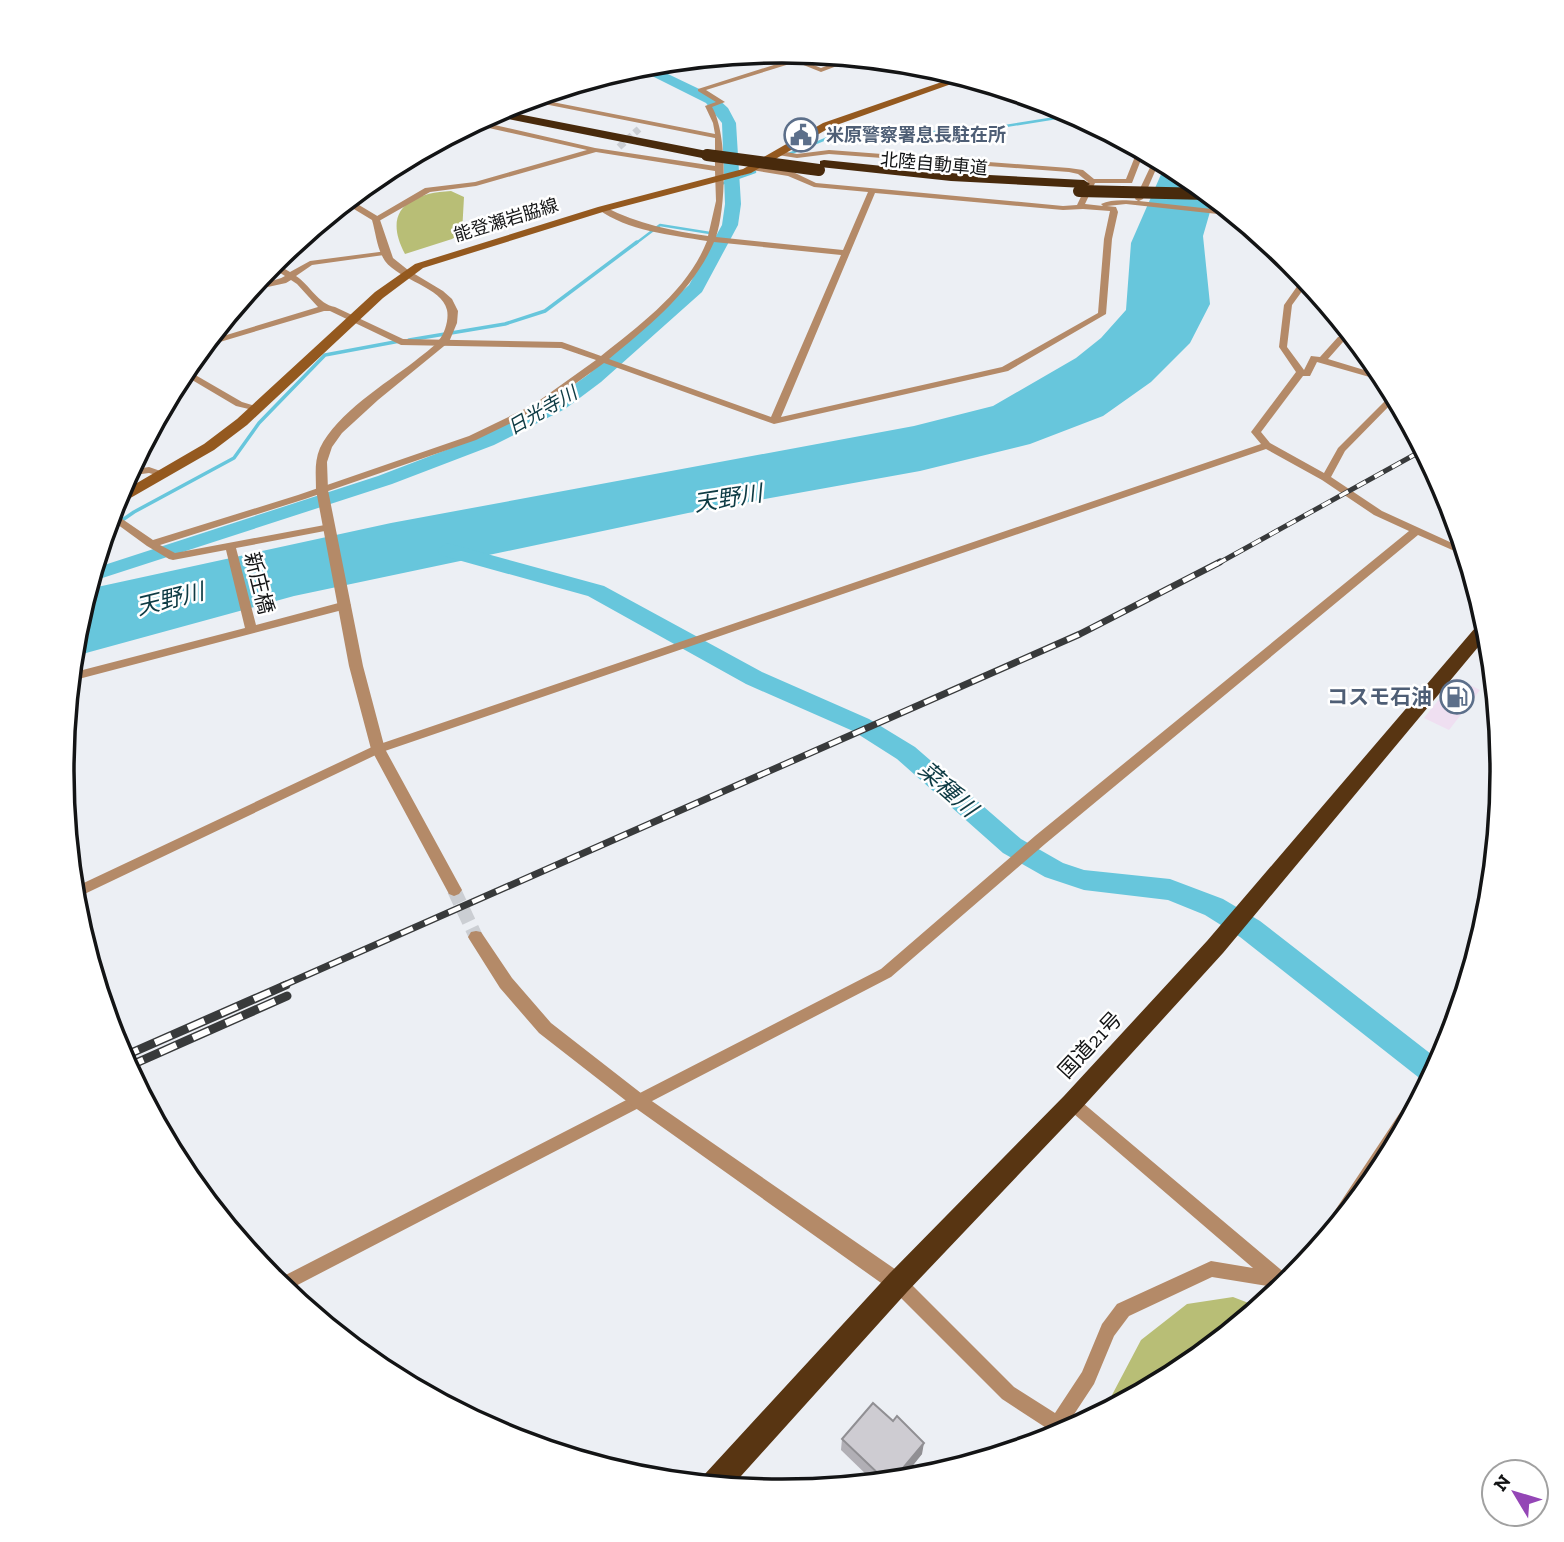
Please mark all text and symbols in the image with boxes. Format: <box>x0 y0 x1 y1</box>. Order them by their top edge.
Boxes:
public building icon: 米原警察署息長駐在所 <box>782 116 820 154</box>
place label: 米原警察署息長駐在所 <box>826 124 1006 146</box>
street label: 北陸自動車道 <box>879 148 989 180</box>
street label: 能登瀬岩脇線 <box>451 194 561 246</box>
water label: 日光寺川 <box>504 380 583 439</box>
water label: 天野川 <box>692 478 767 517</box>
street label: 新庄橋 <box>240 549 279 616</box>
water label: 天野川 <box>133 576 210 621</box>
fuel station icon: コスモ石油 <box>1438 678 1476 716</box>
place label: コスモ石油 <box>1327 684 1432 709</box>
water label: 菜種川 <box>913 756 985 824</box>
street label: 国道21号 <box>1053 1006 1127 1083</box>
north arrow <box>1480 1458 1550 1528</box>
text: N <box>1488 1470 1516 1496</box>

